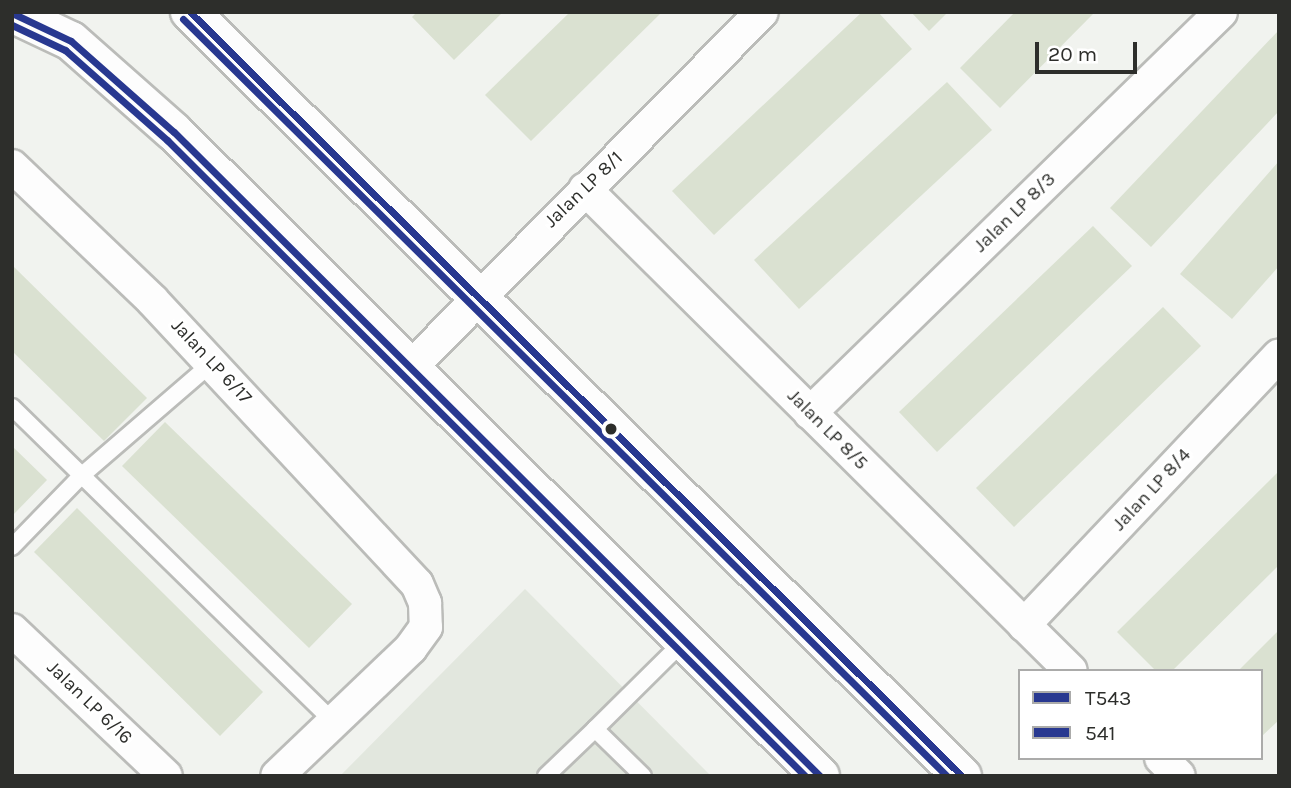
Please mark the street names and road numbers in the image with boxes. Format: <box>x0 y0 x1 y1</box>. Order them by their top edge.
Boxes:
street label: Jalan LP 8/1 <box>540 147 628 233</box>
street label: Jalan LP 8/3 <box>969 168 1061 258</box>
street label: Jalan LP 6/17 <box>166 315 256 409</box>
street label: Jalan LP 8/5 <box>782 385 872 475</box>
street label: Jalan LP 8/4 <box>1108 444 1196 536</box>
street label: Jalan LP 6/16 <box>42 657 136 749</box>

